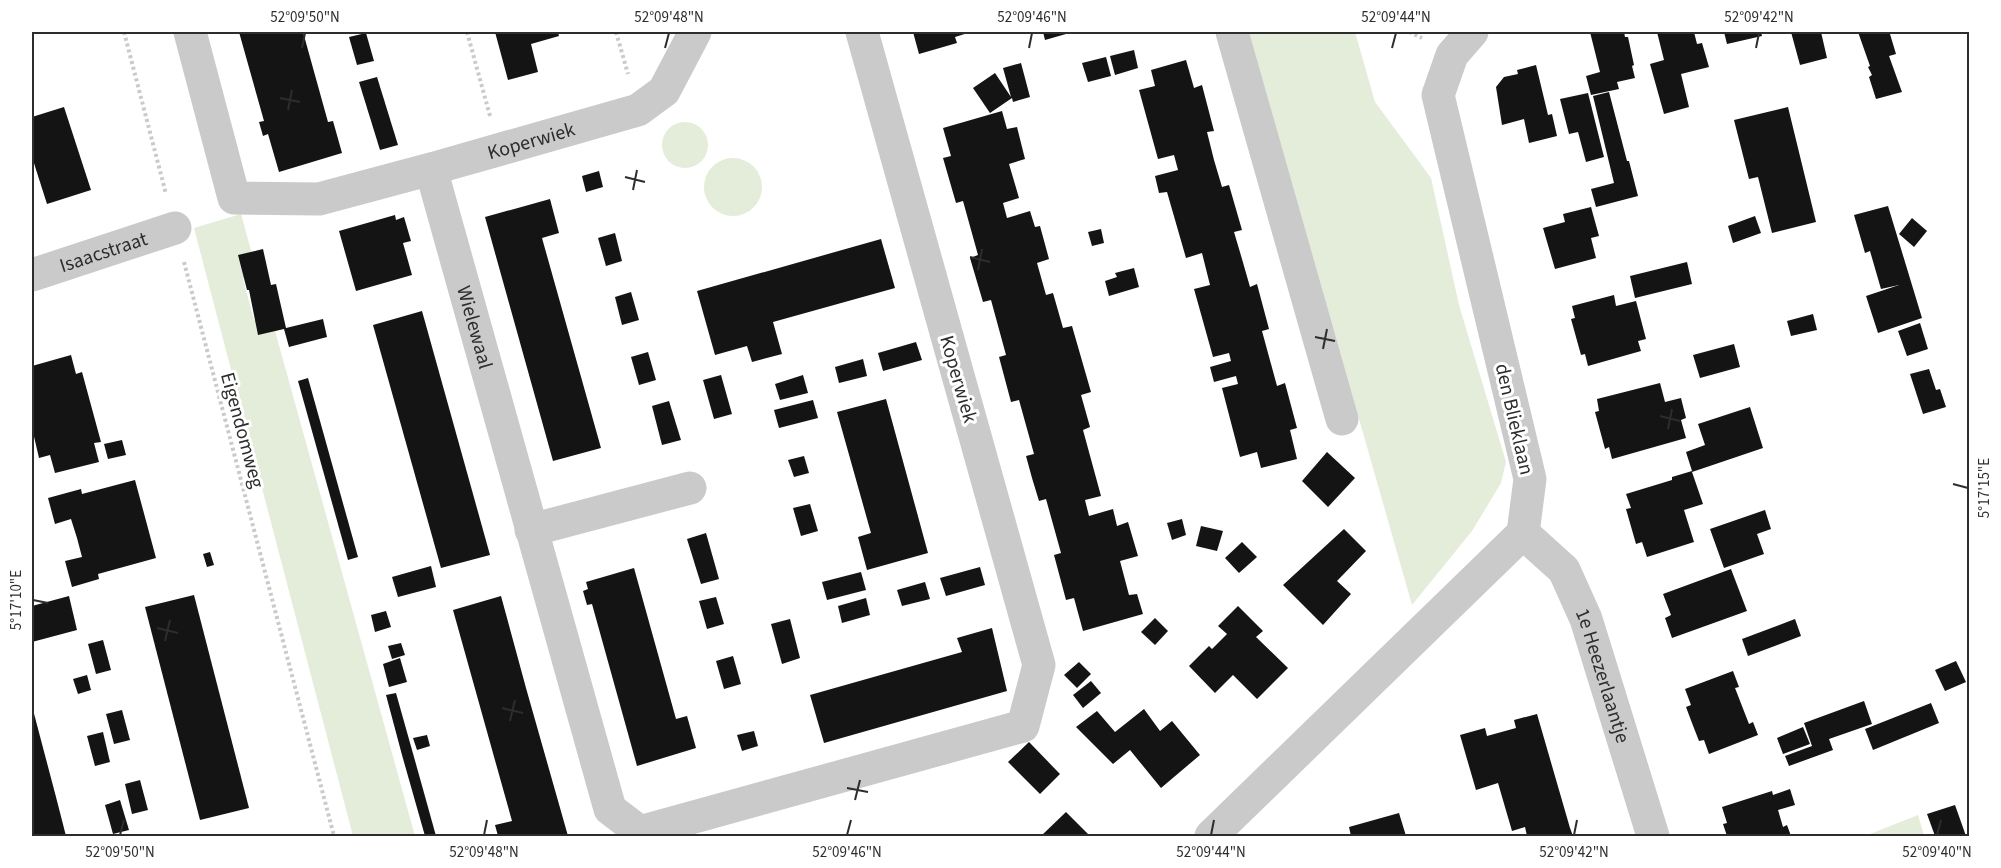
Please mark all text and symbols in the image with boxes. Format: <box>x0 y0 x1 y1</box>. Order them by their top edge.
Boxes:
text: 52°09'50"N <box>270 7 340 28</box>
text: 52°09'48"N <box>634 7 704 28</box>
text: 52°09'46"N <box>997 7 1067 28</box>
text: 52°09'44"N <box>1361 7 1431 28</box>
text: 52°09'42"N <box>1724 7 1794 28</box>
street label: Koperwiek <box>484 116 578 167</box>
street label: Isaacstraat <box>56 225 151 280</box>
street label: Wielewaal <box>449 283 499 372</box>
street label: Koperwiek <box>932 332 984 426</box>
street label: den Blieklaan <box>1488 361 1540 478</box>
street label: Eigendomweg <box>213 369 271 491</box>
text: 5°17'15"E <box>1974 458 1995 518</box>
text: 5°17'10"E <box>6 570 27 630</box>
street label: 1e Heezerlaantje <box>1568 604 1636 747</box>
text: 52°09'50"N <box>85 842 155 863</box>
text: 52°09'48"N <box>449 842 519 863</box>
text: 52°09'46"N <box>812 842 882 863</box>
text: 52°09'44"N <box>1176 842 1246 863</box>
text: 52°09'42"N <box>1539 842 1609 863</box>
text: 52°09'40"N <box>1902 842 1972 863</box>

